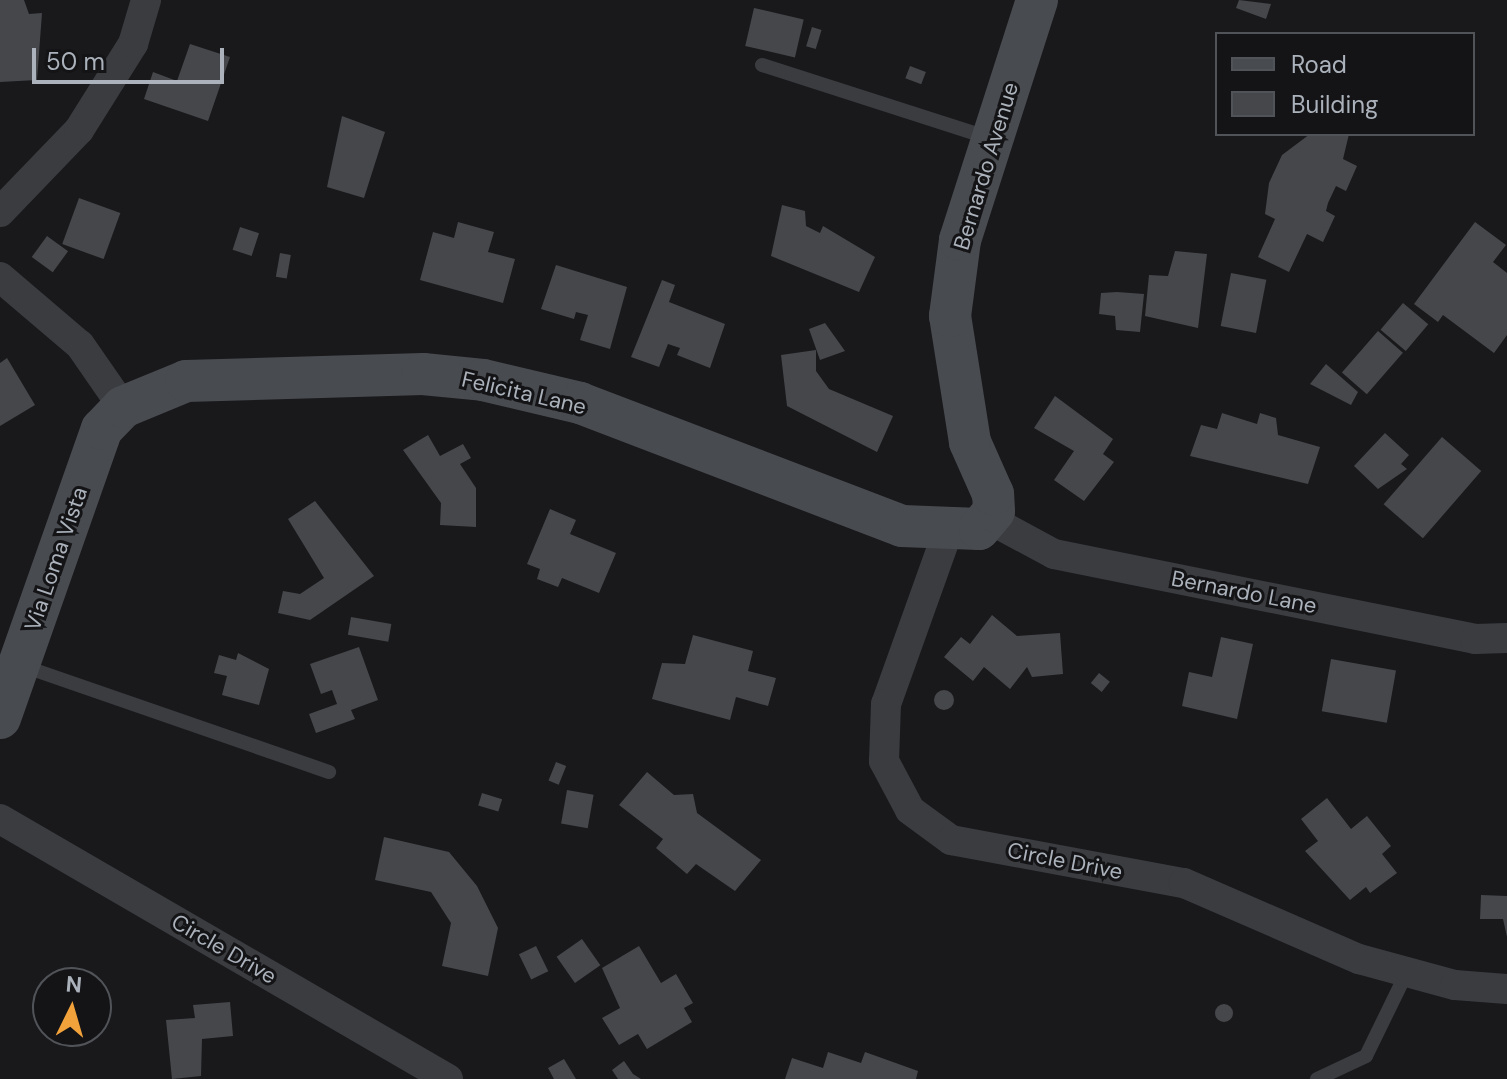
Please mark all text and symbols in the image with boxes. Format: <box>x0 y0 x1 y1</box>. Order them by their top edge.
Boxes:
scale bar <box>36 32 228 82</box>
legend <box>1215 32 1475 136</box>
text: 50 m <box>46 46 105 77</box>
text: Road <box>1291 49 1347 80</box>
street label: Bernardo Avenue <box>948 79 1024 253</box>
text: Building <box>1291 89 1378 120</box>
street label: Felicita Lane <box>459 366 589 420</box>
street label: Via Loma Vista <box>19 484 93 634</box>
street label: Bernardo Lane <box>1169 565 1319 619</box>
street label: Circle Drive <box>1005 837 1125 885</box>
street label: Circle Drive <box>167 908 281 990</box>
north arrow <box>32 967 112 1047</box>
text: N <box>65 969 83 1000</box>

